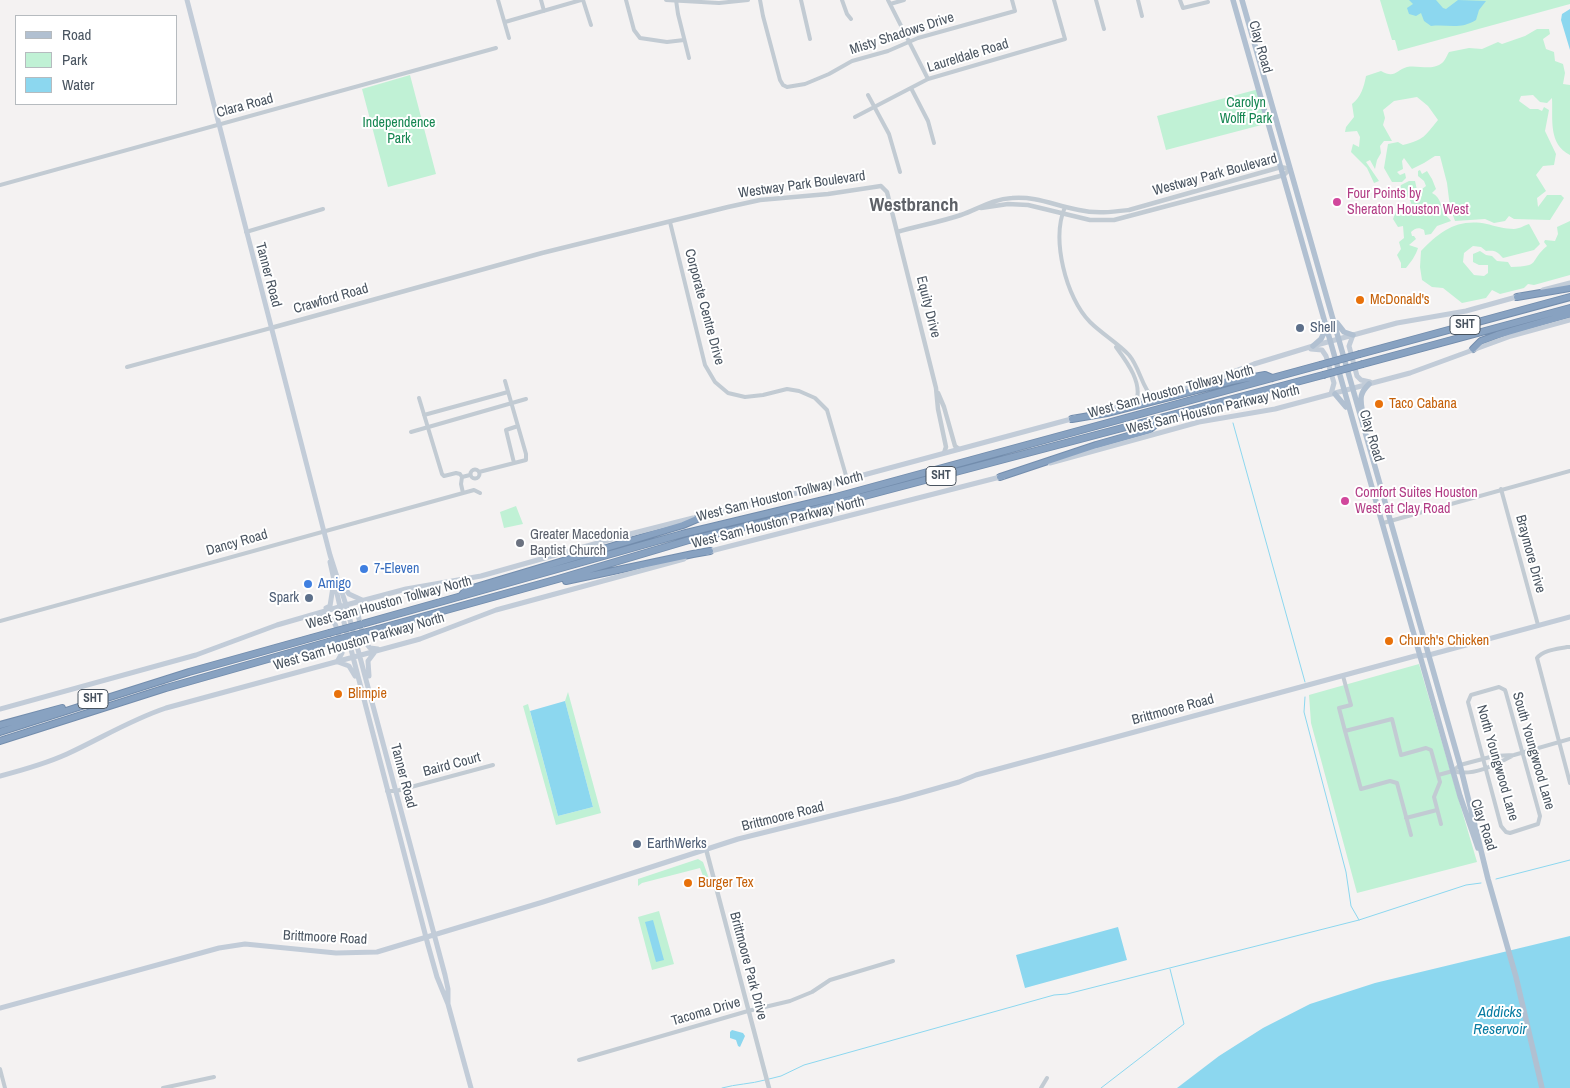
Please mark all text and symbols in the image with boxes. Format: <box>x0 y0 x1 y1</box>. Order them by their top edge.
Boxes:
street label: Misty Shadows Drive <box>848 9 956 59</box>
legend <box>15 15 178 105</box>
street label: Clay Road <box>1245 19 1275 75</box>
text: Road <box>62 24 91 45</box>
street label: Laureldale Road <box>925 36 1011 76</box>
text: Park <box>62 49 87 70</box>
text: Water <box>62 74 94 95</box>
street label: Clara Road <box>215 90 275 122</box>
park label: Carolyn Wolff Park <box>1220 95 1272 128</box>
park label: Independence Park <box>363 115 435 148</box>
street label: Westway Park Boulevard <box>1151 150 1279 200</box>
street label: Westway Park Boulevard <box>737 168 867 202</box>
place label: Four Points by Sheraton Houston West <box>1347 186 1469 218</box>
district label: Westbranch <box>870 195 958 217</box>
marker: Four Points by Sheraton Houston West <box>1331 196 1343 208</box>
street label: Tanner Road <box>251 241 285 309</box>
street label: Corporate Centre Drive <box>680 247 728 367</box>
street label: Equity Drive <box>912 274 944 340</box>
street label: Crawford Road <box>292 280 370 318</box>
place label: McDonald's <box>1370 292 1430 308</box>
marker: McDonald's <box>1354 294 1366 306</box>
road number: SHT <box>1450 316 1480 334</box>
place label: Shell <box>1310 320 1336 336</box>
marker: Shell <box>1294 322 1306 334</box>
street label: West Sam Houston Tollway North <box>1086 362 1256 422</box>
street label: West Sam Houston Parkway North <box>1125 382 1301 438</box>
place label: Taco Cabana <box>1389 396 1457 412</box>
marker: Taco Cabana <box>1373 398 1385 410</box>
street label: Clay Road <box>1355 408 1387 464</box>
road number: SHT <box>926 466 956 486</box>
street label: West Sam Houston Tollway North <box>695 468 865 526</box>
place label: Comfort Suites Houston West at Clay Road <box>1355 485 1478 518</box>
street label: West Sam Houston Parkway North <box>690 493 866 553</box>
marker: Comfort Suites Houston West at Clay Road <box>1339 495 1351 507</box>
street label: Braymore Drive <box>1511 513 1549 595</box>
street label: Dancy Road <box>204 526 270 560</box>
place label: Greater Macedonia Baptist Church <box>530 527 629 560</box>
marker: Greater Macedonia Baptist Church <box>514 537 526 549</box>
place label: 7-Eleven <box>374 561 419 577</box>
marker: 7-Eleven <box>358 563 370 575</box>
street label: West Sam Houston Tollway North <box>304 573 474 633</box>
place label: Amigo <box>318 576 351 592</box>
marker: Amigo <box>302 578 314 590</box>
place label: Spark <box>269 590 299 606</box>
marker: Spark <box>303 592 315 604</box>
street label: West Sam Houston Parkway North <box>272 610 446 674</box>
place label: Church's Chicken <box>1399 633 1489 649</box>
marker: Church's Chicken <box>1383 635 1395 647</box>
place label: Blimpie <box>348 686 387 702</box>
marker: Blimpie <box>332 688 344 700</box>
road number: SHT <box>78 690 108 709</box>
street label: South Youngwood Lane <box>1508 690 1558 812</box>
street label: Brittmoore Road <box>1130 691 1216 729</box>
street label: North Youngwood Lane <box>1472 703 1522 823</box>
street label: Tanner Road <box>386 742 420 810</box>
street label: Baird Court <box>421 749 483 781</box>
street label: Clay Road <box>1466 797 1500 853</box>
street label: Brittmoore Road <box>740 799 826 835</box>
place label: EarthWerks <box>647 836 707 852</box>
marker: EarthWerks <box>631 838 643 850</box>
place label: Burger Tex <box>698 875 754 891</box>
marker: Burger Tex <box>682 877 694 889</box>
street label: Brittmoore Park Drive <box>726 910 770 1022</box>
street label: Brittmoore Road <box>283 927 367 949</box>
street label: Tacoma Drive <box>670 994 742 1030</box>
water label: Addicks Reservoir <box>1473 1004 1527 1039</box>

